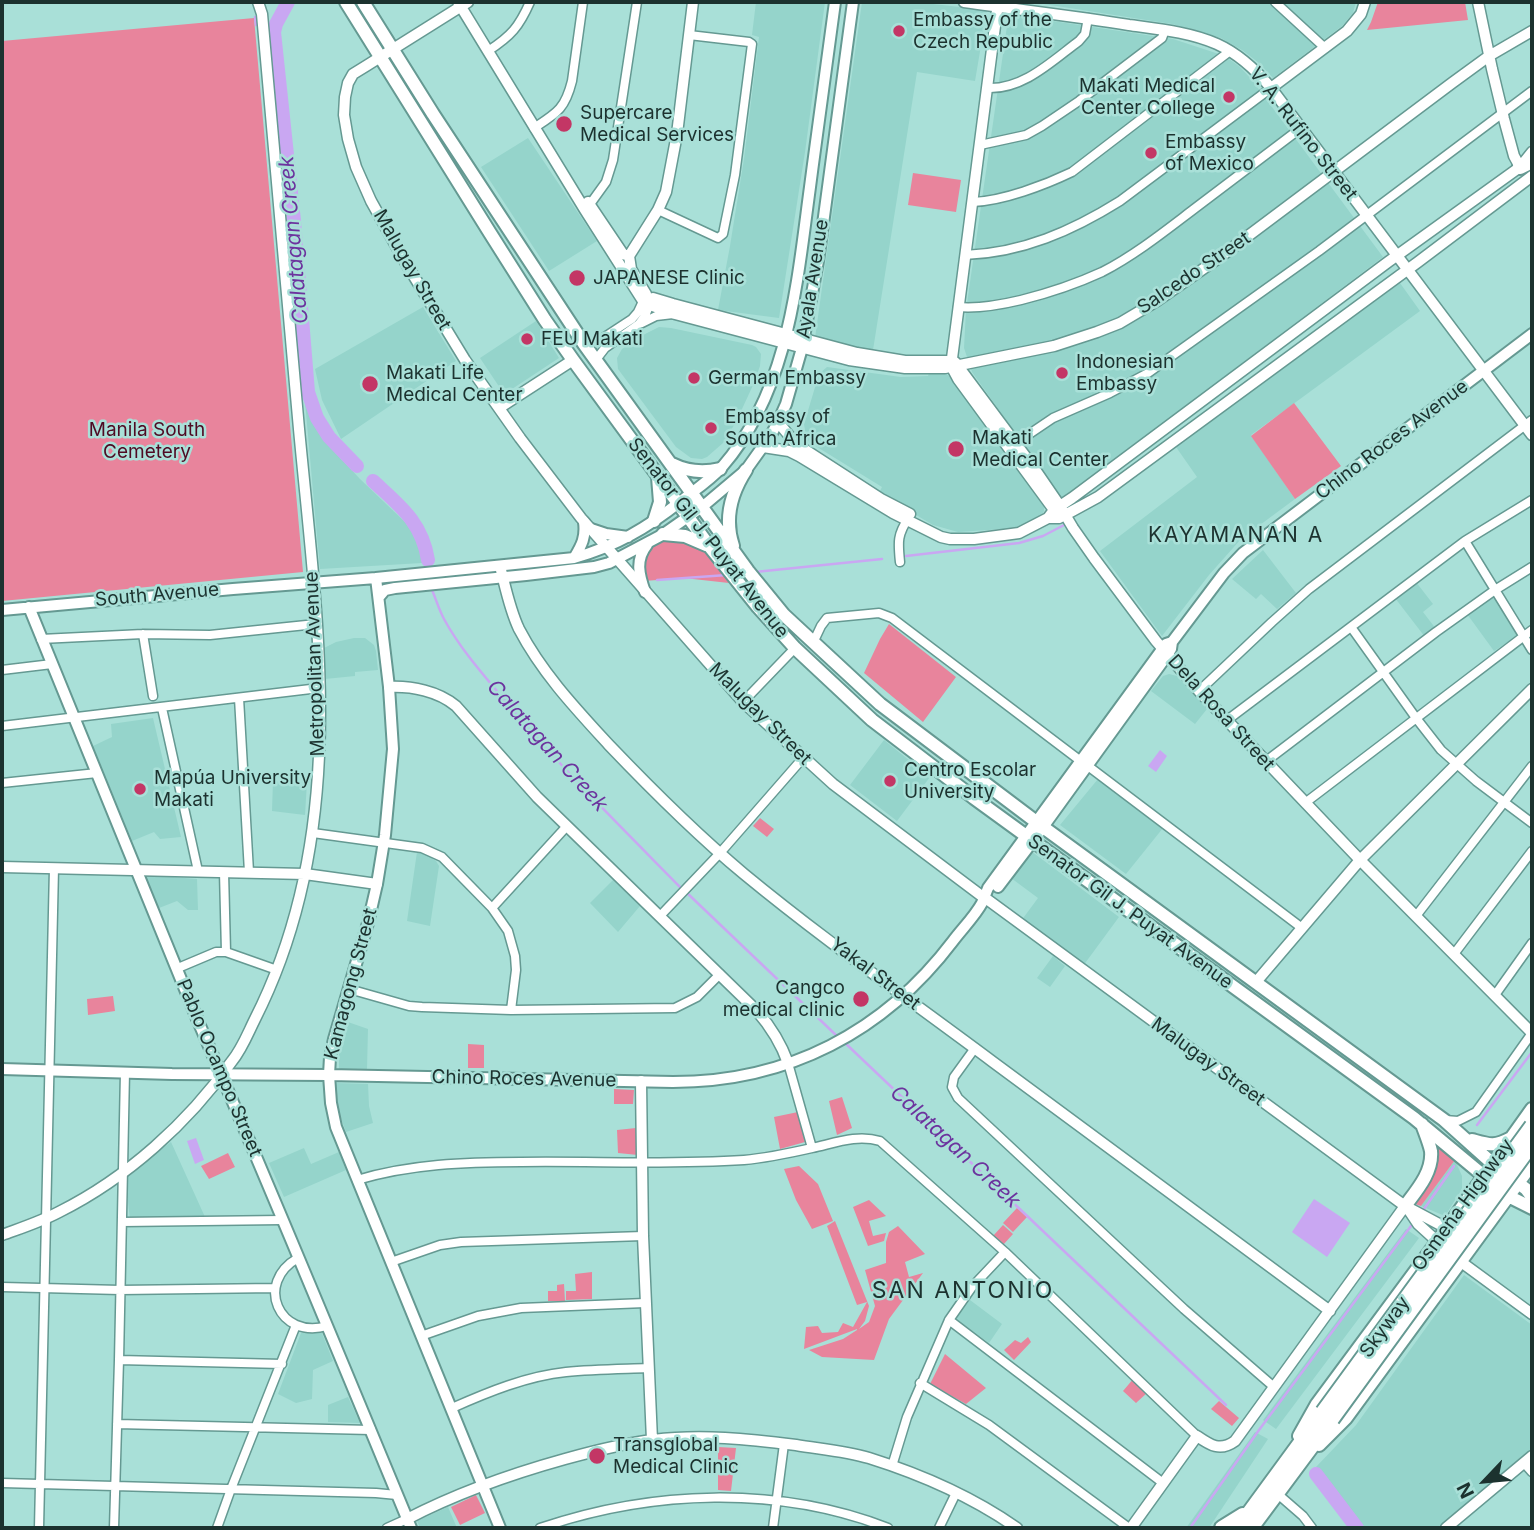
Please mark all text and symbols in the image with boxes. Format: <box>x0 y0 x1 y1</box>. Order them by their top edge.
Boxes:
place label: Embassy of the Czech Republic <box>913 9 1053 53</box>
marker: Embassy of the Czech Republic <box>891 23 907 39</box>
street label: V. A. Rufino Street <box>1244 63 1362 205</box>
place label: Makati Medical Center College <box>1079 75 1215 119</box>
marker: Makati Medical Center College <box>1221 89 1237 105</box>
place label: Supercare Medical Services <box>580 102 734 146</box>
marker: Supercare Medical Services <box>554 114 574 134</box>
place label: Embassy of Mexico <box>1165 131 1254 175</box>
marker: Embassy of Mexico <box>1143 145 1159 161</box>
water label: Calatagan Creek <box>274 155 314 325</box>
street label: Malugay Street <box>368 206 456 334</box>
street label: Ayala Avenue <box>792 218 834 340</box>
street label: Salcedo Street <box>1133 227 1255 319</box>
place label: JAPANESE Clinic <box>593 267 745 289</box>
marker: JAPANESE Clinic <box>567 268 587 288</box>
place label: FEU Makati <box>541 328 643 350</box>
marker: FEU Makati <box>519 331 535 347</box>
place label: Indonesian Embassy <box>1076 351 1174 395</box>
place label: Makati Life Medical Center <box>386 362 523 406</box>
marker: Indonesian Embassy <box>1054 365 1070 381</box>
place label: German Embassy <box>708 367 866 389</box>
marker: German Embassy <box>686 370 702 386</box>
marker: Makati Life Medical Center <box>360 374 380 394</box>
street label: Chino Roces Avenue <box>1311 375 1473 505</box>
place label: Embassy of South Africa <box>725 406 837 450</box>
park label: Manila South Cemetery <box>89 419 205 463</box>
marker: Embassy of South Africa <box>703 420 719 436</box>
place label: Makati Medical Center <box>972 427 1109 471</box>
street label: Senator Gil J. Puyat Avenue <box>623 433 793 643</box>
marker: Makati Medical Center <box>946 439 966 459</box>
district label: KAYAMANAN A <box>1149 523 1323 549</box>
street label: Metropolitan Avenue <box>300 571 330 757</box>
street label: South Avenue <box>94 578 220 612</box>
street label: Dela Rosa Street <box>1163 650 1279 776</box>
street label: Malugay Street <box>704 658 816 770</box>
water label: Calatagan Creek <box>481 675 613 817</box>
place label: Centro Escolar University <box>904 759 1036 803</box>
place label: Mapúa University Makati <box>154 767 311 811</box>
marker: Centro Escolar University <box>882 773 898 789</box>
marker: Mapúa University Makati <box>132 781 148 797</box>
street label: Senator Gil J. Puyat Avenue <box>1023 830 1237 994</box>
street label: Kamagong Street <box>320 906 382 1062</box>
street label: Yakal Street <box>825 933 925 1015</box>
street label: Pablo Ocampo Street <box>171 976 267 1160</box>
place label: Cangco medical clinic <box>723 977 845 1021</box>
marker: Cangco medical clinic <box>851 989 871 1009</box>
street label: Malugay Street <box>1147 1013 1269 1111</box>
street label: Chino Roces Avenue <box>431 1066 617 1092</box>
water label: Calatagan Creek <box>885 1080 1025 1214</box>
street label: Osmeña Highway <box>1407 1134 1519 1276</box>
district label: SAN ANTONIO <box>873 1277 1053 1305</box>
street label: Skyway <box>1355 1292 1415 1362</box>
place label: Transglobal Medical Clinic <box>613 1434 739 1478</box>
marker: Transglobal Medical Clinic <box>587 1446 607 1466</box>
north arrow <box>1450 1446 1520 1516</box>
text: N <box>1452 1479 1479 1502</box>

